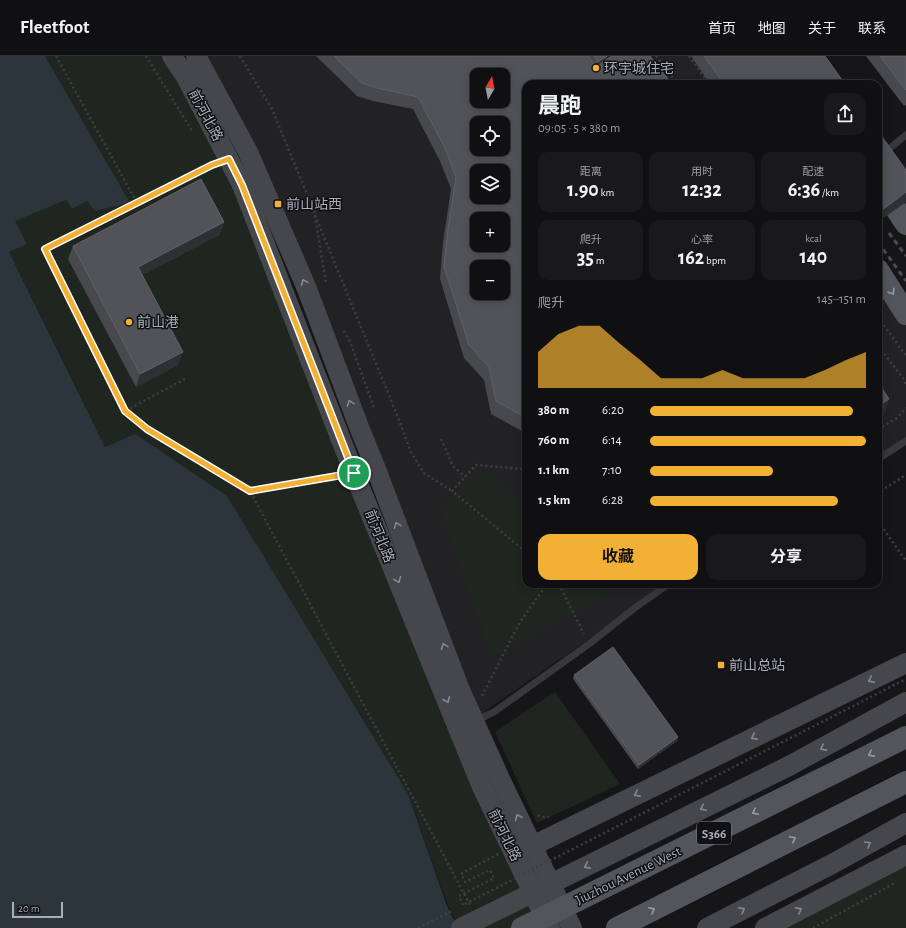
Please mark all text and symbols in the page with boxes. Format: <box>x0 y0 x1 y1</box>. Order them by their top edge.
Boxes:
text: Fleetfoot <box>20 18 89 37</box>
text: 首页 <box>708 22 736 36</box>
text: 地图 <box>758 22 786 36</box>
text: 关于 <box>808 22 836 36</box>
text: 联系 <box>858 22 886 36</box>
place label: 环宇城住宅 <box>604 61 674 76</box>
marker: 环宇城住宅 <box>591 63 601 73</box>
north arrow <box>470 68 510 108</box>
map controls <box>470 68 510 300</box>
street label: 前河北路 <box>186 87 226 143</box>
button: share <box>824 93 866 135</box>
text: 晨跑 <box>538 95 582 117</box>
button: locate <box>470 116 510 156</box>
text: 09:05 · 5 × 380 m <box>538 122 620 135</box>
button: layers <box>470 164 510 204</box>
text: 距离 <box>580 166 602 177</box>
text: 用时 <box>691 166 713 177</box>
text: 配速 <box>802 166 824 177</box>
text: 1.90 <box>567 180 599 200</box>
text: 12:32 <box>682 180 722 200</box>
text: 6:36 <box>788 180 820 200</box>
text: km <box>599 187 614 198</box>
text: /km <box>820 187 839 198</box>
place label: 前山站西 <box>286 196 342 212</box>
marker: 前山站西 <box>273 199 283 209</box>
button: + <box>470 212 510 252</box>
text: kcal <box>805 233 822 244</box>
text: 爬升 <box>580 234 602 245</box>
text: 心率 <box>691 234 713 245</box>
text: 140 <box>799 247 827 267</box>
text: 35 <box>577 248 594 268</box>
text: 162 <box>678 248 704 268</box>
text: m <box>594 255 605 266</box>
text: bpm <box>704 255 726 266</box>
button: − <box>470 260 510 300</box>
one-way arrow <box>301 278 309 286</box>
one-way arrow <box>887 288 895 295</box>
text: 145–151 m <box>817 293 866 306</box>
text: 爬升 <box>538 297 564 310</box>
place label: 前山港 <box>137 314 179 330</box>
marker: 前山港 <box>124 317 134 327</box>
one-way arrow <box>347 400 355 407</box>
text: 380 m <box>538 404 569 417</box>
text: 6:20 <box>602 404 624 417</box>
text: 760 m <box>538 434 569 447</box>
text: 6:14 <box>602 434 622 447</box>
pin <box>337 456 371 490</box>
icon: arrive <box>343 462 365 484</box>
text: 1.1 km <box>538 464 569 477</box>
text: 7:10 <box>602 464 622 477</box>
text: 1.5 km <box>538 494 570 507</box>
text: 6:28 <box>602 494 623 507</box>
street label: 前河北路 <box>362 507 398 565</box>
one-way arrow <box>394 521 402 528</box>
button: 收藏 <box>538 534 698 580</box>
button: 分享 <box>706 534 866 580</box>
one-way arrow <box>393 576 401 583</box>
one-way arrow <box>440 643 448 650</box>
place label: 前山总站 <box>729 657 785 673</box>
marker: 前山总站 <box>716 660 726 670</box>
one-way arrow <box>868 675 875 683</box>
one-way arrow <box>442 696 450 703</box>
one-way arrow <box>751 732 758 740</box>
one-way arrow <box>820 743 827 750</box>
one-way arrow <box>868 750 875 757</box>
one-way arrow <box>634 790 642 797</box>
one-way arrow <box>700 803 708 811</box>
street label: 前河北路 <box>486 806 524 864</box>
one-way arrow <box>751 807 759 815</box>
one-way arrow <box>515 814 523 821</box>
road number: S366 <box>697 822 731 844</box>
one-way arrow <box>789 836 796 844</box>
one-way arrow <box>864 842 871 849</box>
street label: Jiuzhou Avenue West <box>574 844 684 907</box>
one-way arrow <box>584 861 591 869</box>
scale bar <box>12 900 63 919</box>
text: 20 m <box>18 903 39 914</box>
one-way arrow <box>795 907 803 915</box>
one-way arrow <box>648 908 655 915</box>
one-way arrow <box>738 908 745 915</box>

